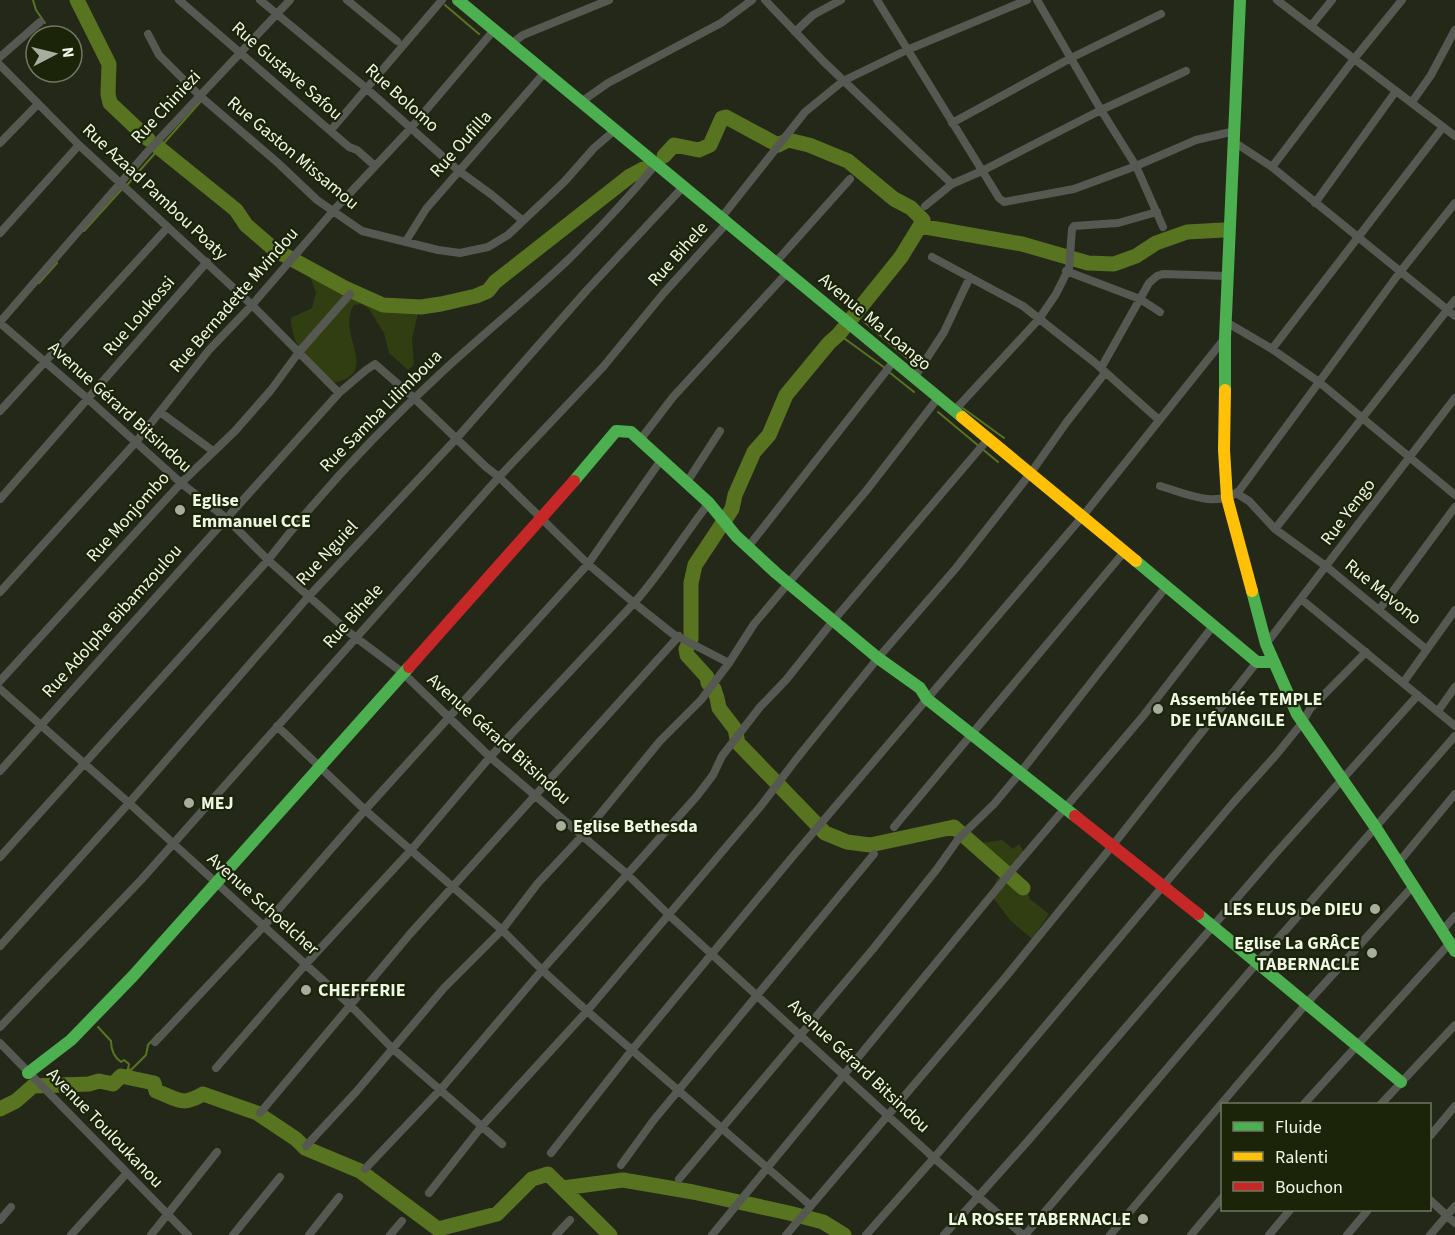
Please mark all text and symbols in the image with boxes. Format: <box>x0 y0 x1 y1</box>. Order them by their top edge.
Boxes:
street label: Rue Gustave Safou <box>226 16 348 126</box>
north arrow <box>24 24 84 84</box>
text: N <box>56 46 79 59</box>
street label: Rue Bolomo <box>359 58 445 138</box>
street label: Rue Chiniezi <box>125 65 207 149</box>
street label: Rue Gaston Missamou <box>222 90 364 216</box>
street label: Rue Oufilla <box>424 105 498 183</box>
street label: Rue Azaad Pambou Poaty <box>77 118 234 266</box>
street label: Rue Bihele <box>642 216 714 292</box>
street label: Rue Bernadette Mvindou <box>164 222 304 378</box>
street label: Avenue Ma Loango <box>813 267 937 377</box>
street label: Rue Loukossi <box>97 271 181 361</box>
street label: Avenue Gérard Bitsindou <box>43 336 197 478</box>
street label: Rue Samba Lilimboua <box>314 344 448 478</box>
street label: Rue Monjombo <box>81 466 175 568</box>
street label: Rue Yengo <box>1315 473 1381 551</box>
place label: Eglise Emmanuel CCE <box>192 488 311 534</box>
marker: Eglise Emmanuel CCE <box>173 503 187 517</box>
street label: Rue Nguiel <box>290 515 364 591</box>
street label: Rue Adolphe Bibamzoulou <box>36 539 188 703</box>
street label: Rue Mavono <box>1339 553 1427 631</box>
street label: Rue Bihele <box>317 578 389 654</box>
street label: Avenue Gérard Bitsindou <box>422 668 576 810</box>
place label: Assemblée TEMPLE DE L'ÉVANGILE <box>1169 687 1322 733</box>
marker: Assemblée TEMPLE DE L'ÉVANGILE <box>1151 702 1165 716</box>
place label: MEJ <box>201 791 234 816</box>
marker: MEJ <box>182 796 196 810</box>
place label: Eglise Bethesda <box>573 814 698 839</box>
marker: Eglise Bethesda <box>554 819 568 833</box>
street label: Avenue Schoelcher <box>201 847 325 962</box>
place label: LES ELUS De DIEU <box>1223 897 1363 922</box>
marker: LES ELUS De DIEU <box>1368 902 1382 916</box>
place label: Eglise La GRÂCE TABERNACLE <box>1234 931 1360 977</box>
marker: Eglise La GRÂCE TABERNACLE <box>1365 946 1379 960</box>
place label: CHEFFERIE <box>318 978 406 1003</box>
marker: CHEFFERIE <box>299 983 313 997</box>
street label: Avenue Gérard Bitsindou <box>782 993 936 1139</box>
street label: Avenue Touloukanou <box>41 1062 169 1194</box>
legend <box>1221 1103 1431 1211</box>
text: Fluide <box>1275 1115 1322 1140</box>
text: Ralenti <box>1275 1145 1328 1170</box>
text: Bouchon <box>1275 1175 1343 1200</box>
place label: LA ROSEE TABERNACLE <box>948 1207 1131 1232</box>
marker: LA ROSEE TABERNACLE <box>1136 1212 1150 1226</box>

